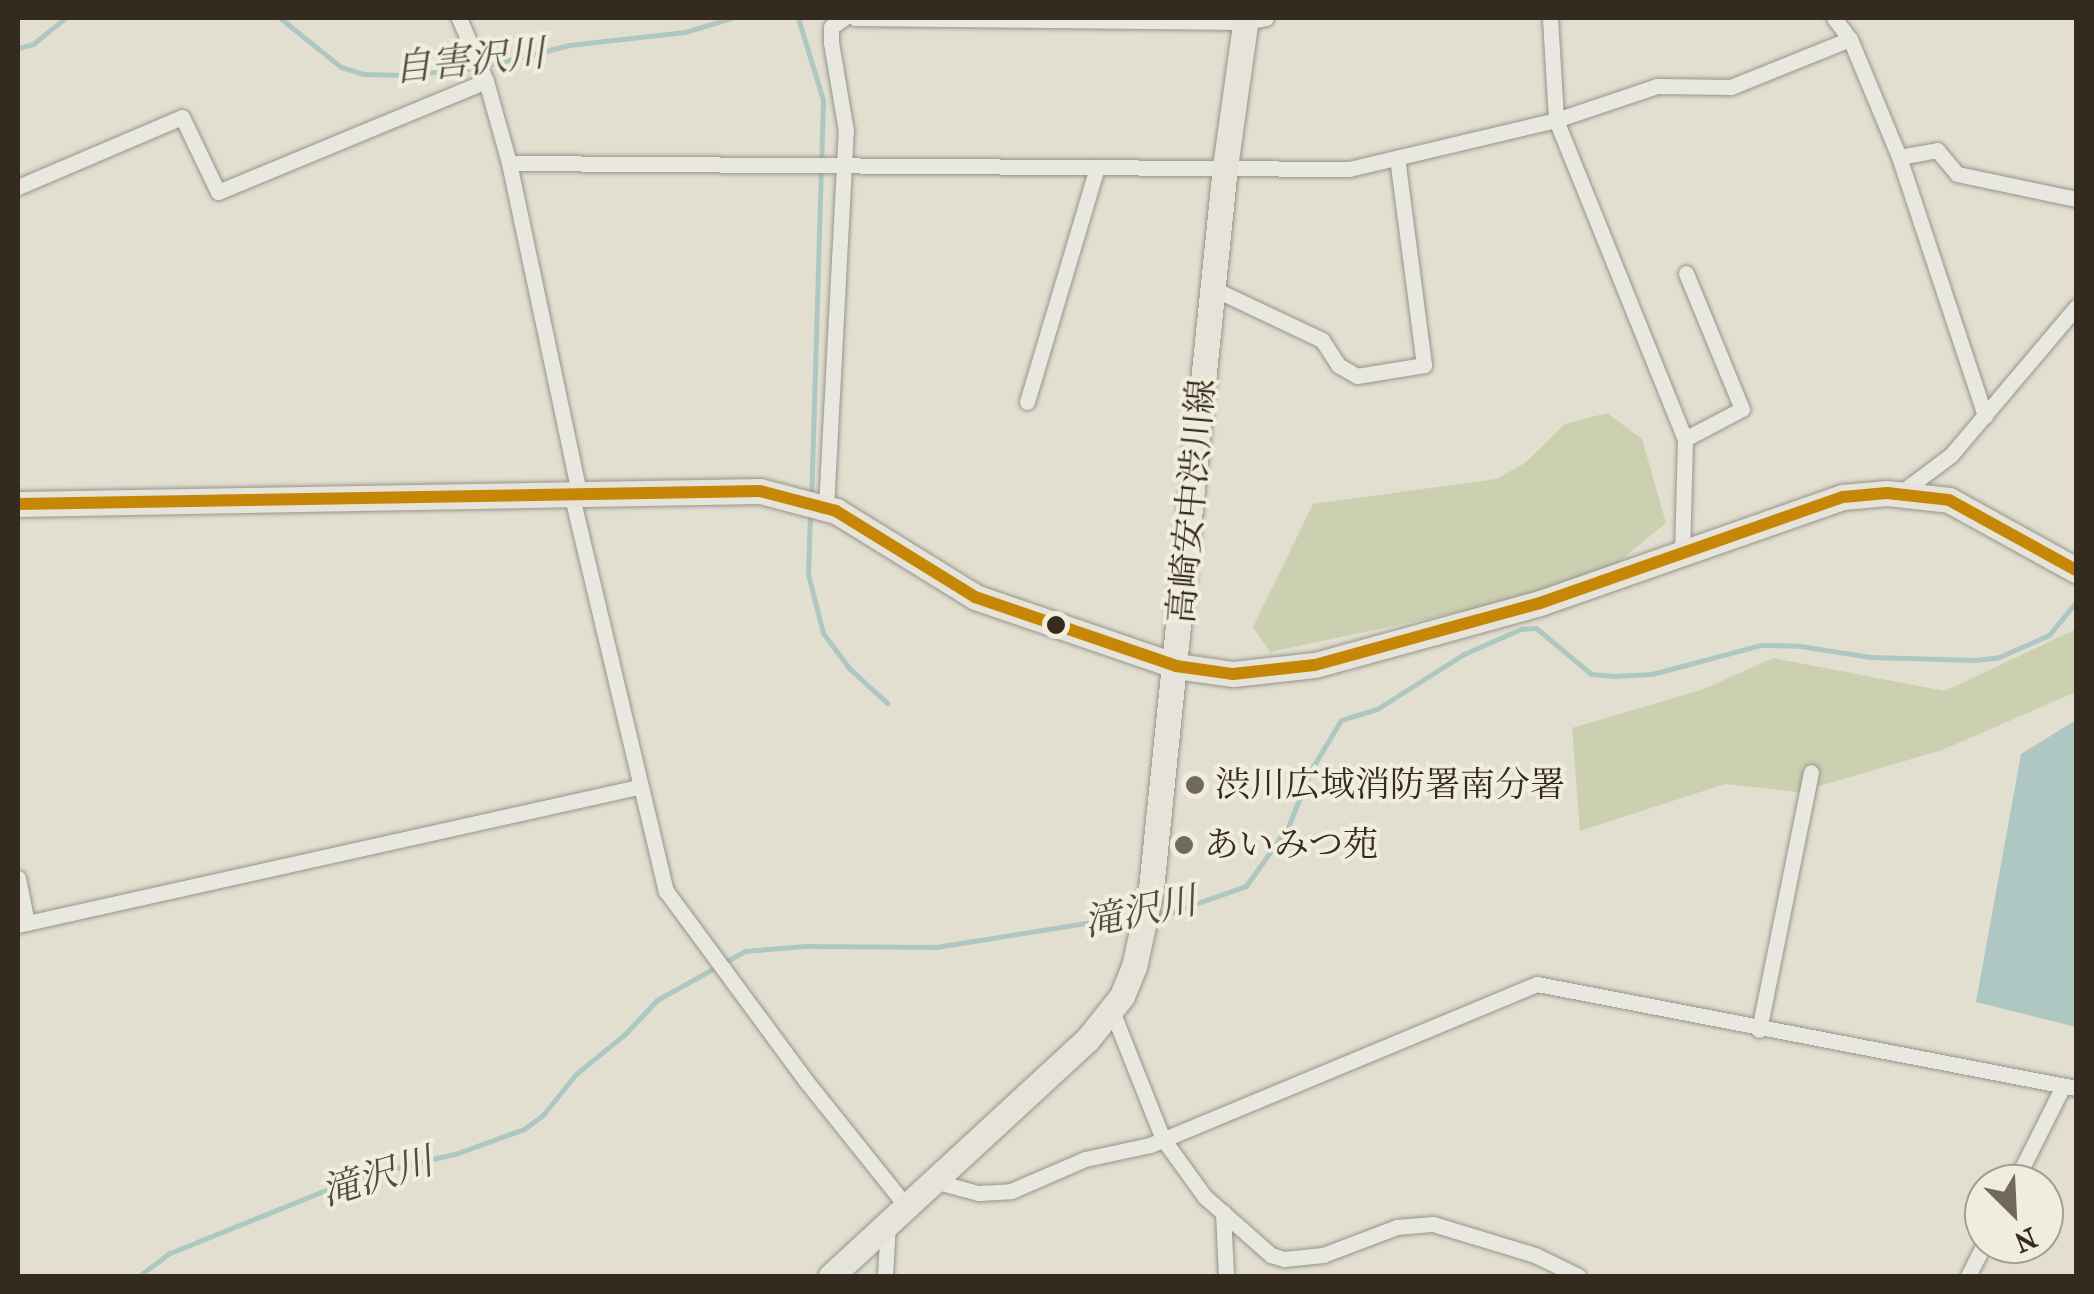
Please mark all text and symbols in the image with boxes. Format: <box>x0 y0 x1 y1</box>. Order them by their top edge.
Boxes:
water label: 自害沢川 <box>391 30 547 92</box>
street label: 高崎安中渋川線 <box>1160 377 1224 625</box>
unlabelled marker <box>1046 615 1066 635</box>
place label: 渋川広域消防署南分署 <box>1215 764 1565 806</box>
marker: 渋川広域消防署南分署 <box>1184 774 1206 796</box>
place label: あいみつ苑 <box>1204 824 1379 866</box>
marker: あいみつ苑 <box>1173 834 1195 856</box>
water label: 滝沢川 <box>1080 878 1200 946</box>
water label: 滝沢川 <box>316 1139 438 1215</box>
north arrow <box>1964 1164 2064 1264</box>
text: N <box>2009 1221 2042 1259</box>

